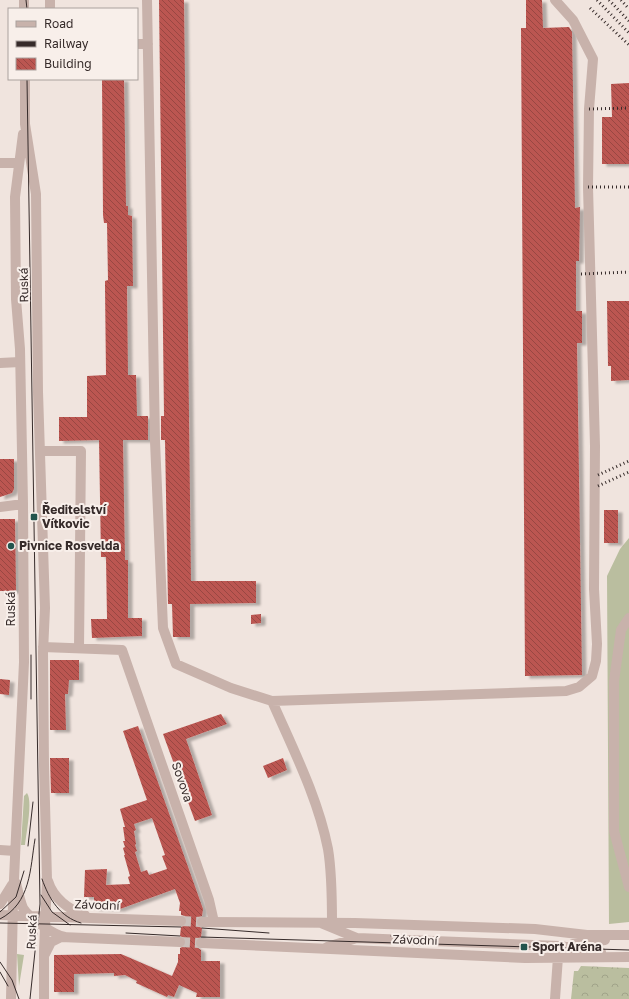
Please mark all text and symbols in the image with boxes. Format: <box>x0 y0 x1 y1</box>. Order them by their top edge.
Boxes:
legend <box>8 8 138 80</box>
text: Road <box>44 16 73 31</box>
text: Railway <box>44 36 89 51</box>
text: Building <box>44 56 92 71</box>
street label: Ruská <box>16 267 31 303</box>
place label: Ředitelství Vítkovic <box>42 502 108 531</box>
marker: Ředitelství Vítkovic <box>29 512 39 522</box>
place label: Pivnice Rosvelda <box>19 538 119 553</box>
marker: Pivnice Rosvelda <box>6 541 16 551</box>
street label: Ruská <box>3 592 18 626</box>
street label: Sovova <box>169 760 196 804</box>
street label: Závodní <box>74 896 121 913</box>
street label: Ruská <box>23 914 40 950</box>
street label: Závodní <box>392 931 439 948</box>
place label: Sport Aréna <box>532 939 602 954</box>
marker: Sport Aréna <box>519 942 529 952</box>

